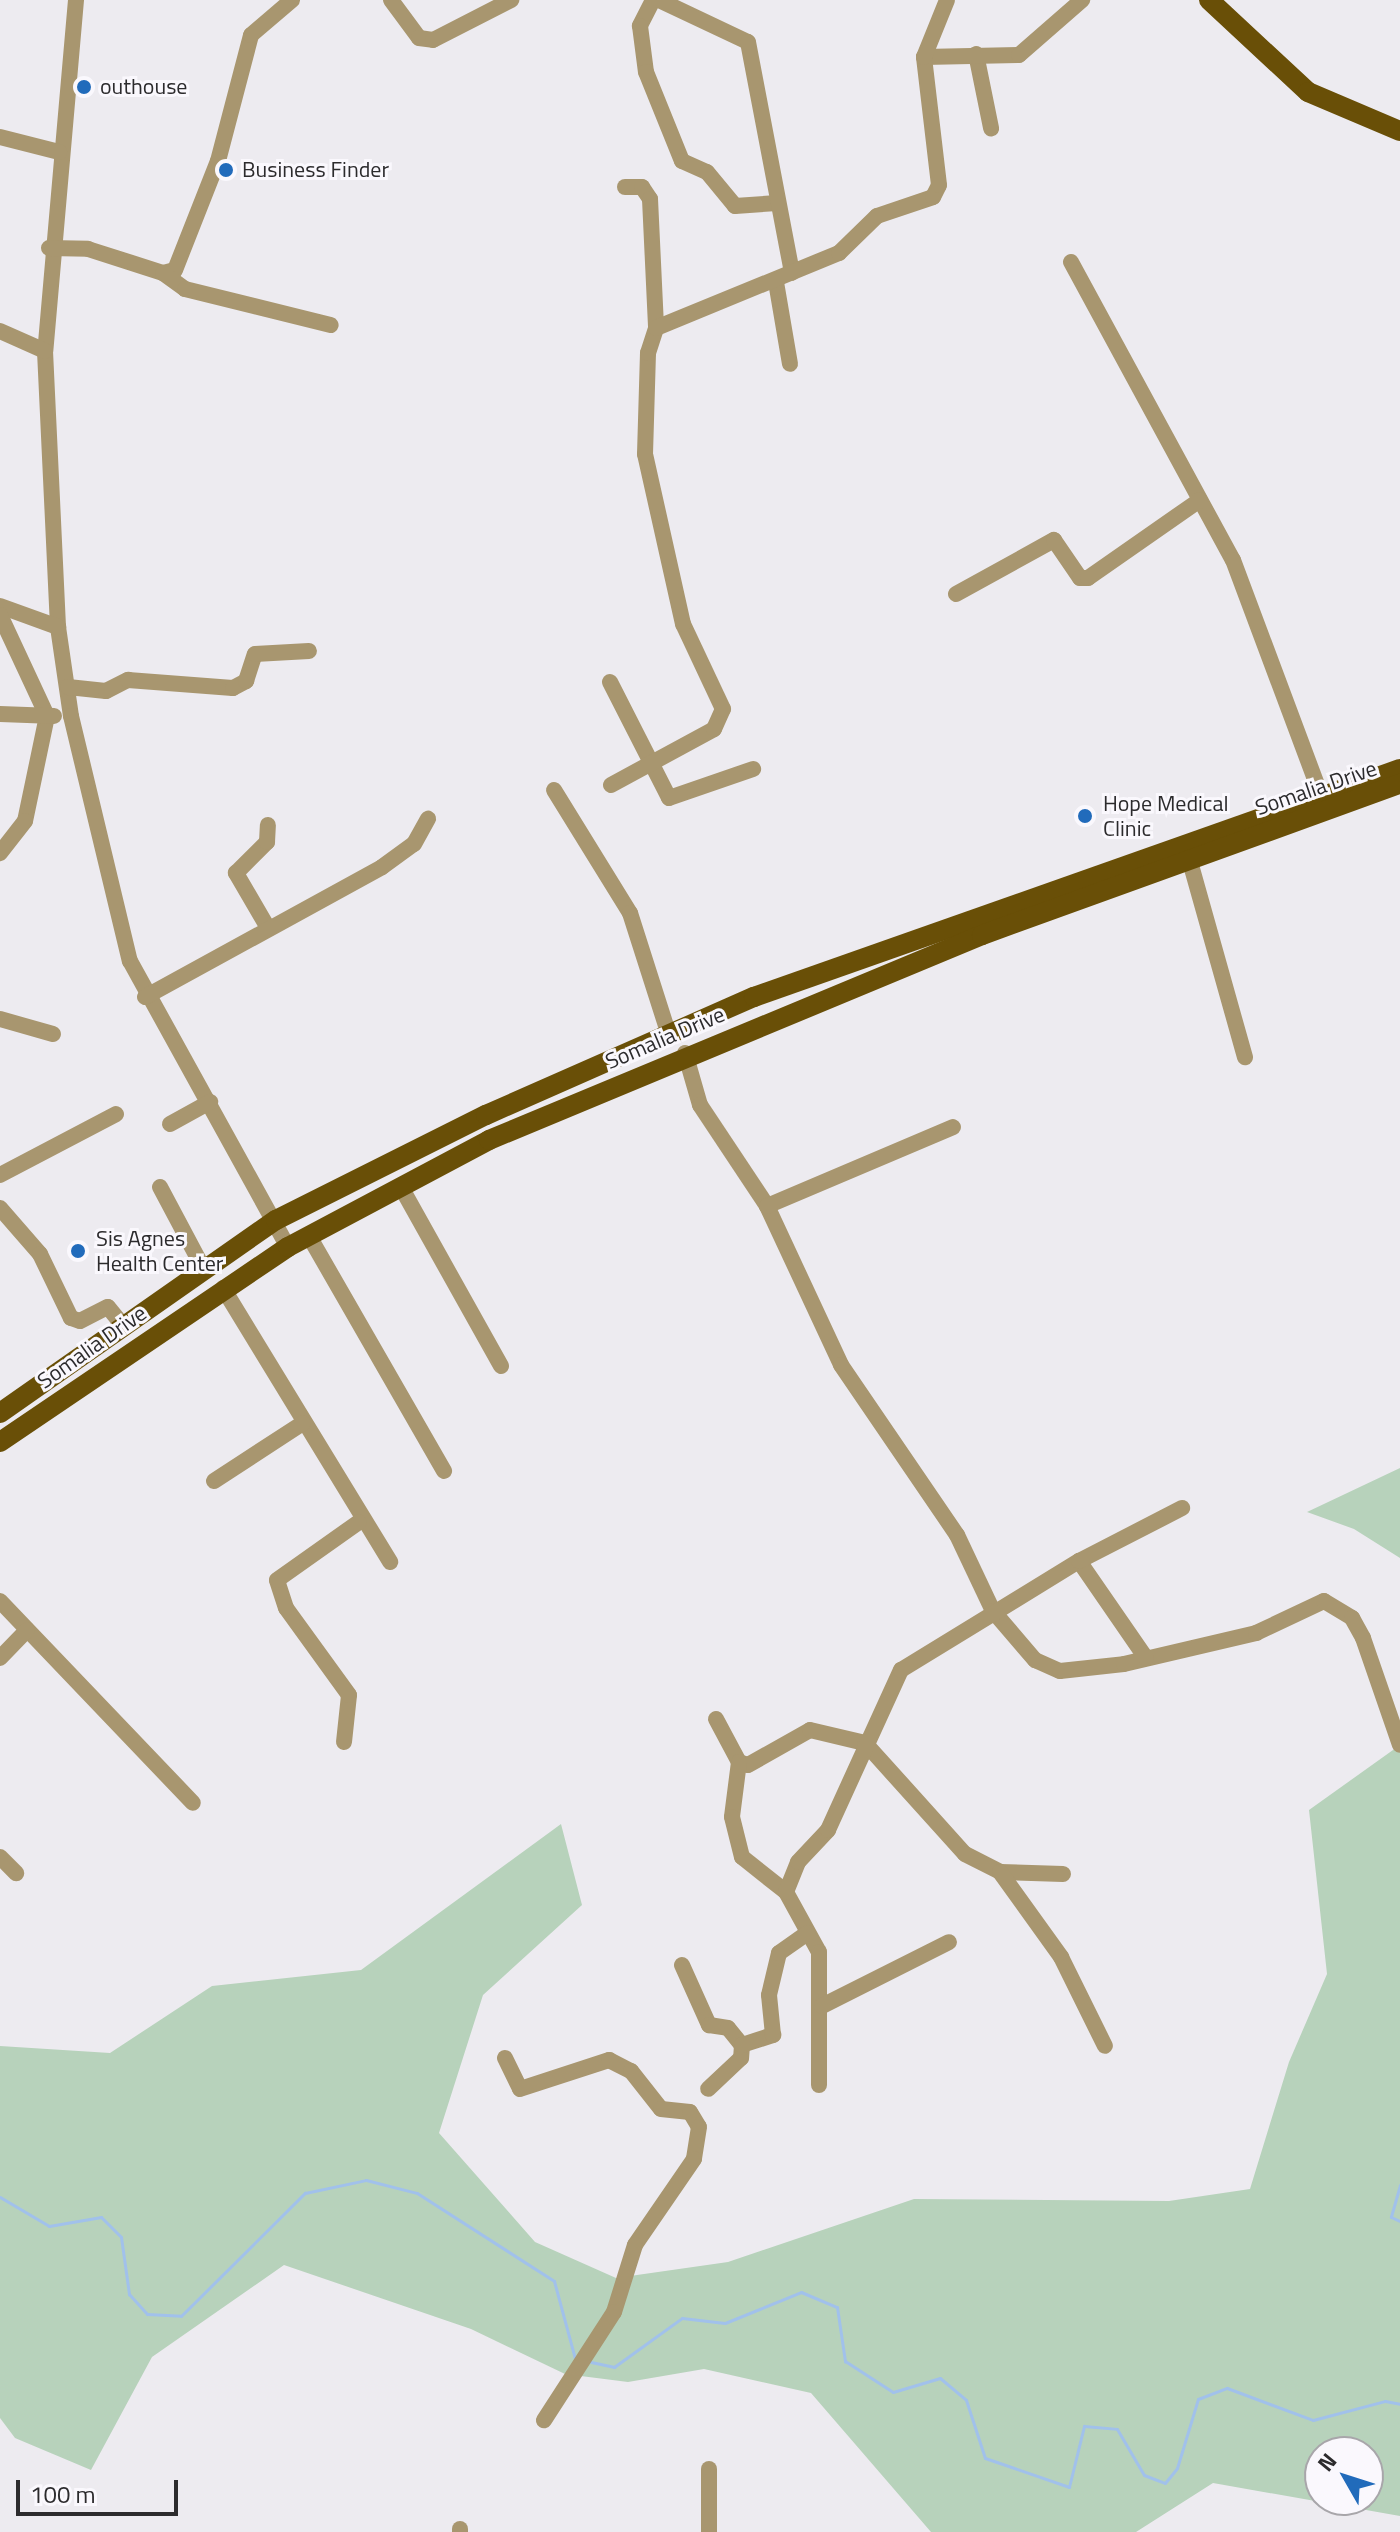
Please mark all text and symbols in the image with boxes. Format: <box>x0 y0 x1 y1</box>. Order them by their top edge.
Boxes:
place label: outhouse <box>100 74 187 100</box>
marker: outhouse <box>75 78 93 96</box>
place label: Business Finder <box>242 157 389 183</box>
marker: Business Finder <box>217 161 235 179</box>
street label: Somalia Drive <box>1252 755 1380 821</box>
place label: Hope Medical Clinic <box>1103 790 1229 842</box>
marker: Hope Medical Clinic <box>1074 805 1096 827</box>
street label: Somalia Drive <box>601 1001 729 1075</box>
place label: Sis Agnes Health Center <box>96 1225 223 1276</box>
marker: Sis Agnes Health Center <box>67 1240 89 1262</box>
street label: Somalia Drive <box>32 1300 152 1394</box>
north arrow <box>1304 2436 1384 2516</box>
text: N <box>1309 2446 1345 2479</box>
scale bar <box>20 2464 182 2514</box>
text: 100 m <box>30 2476 96 2512</box>

